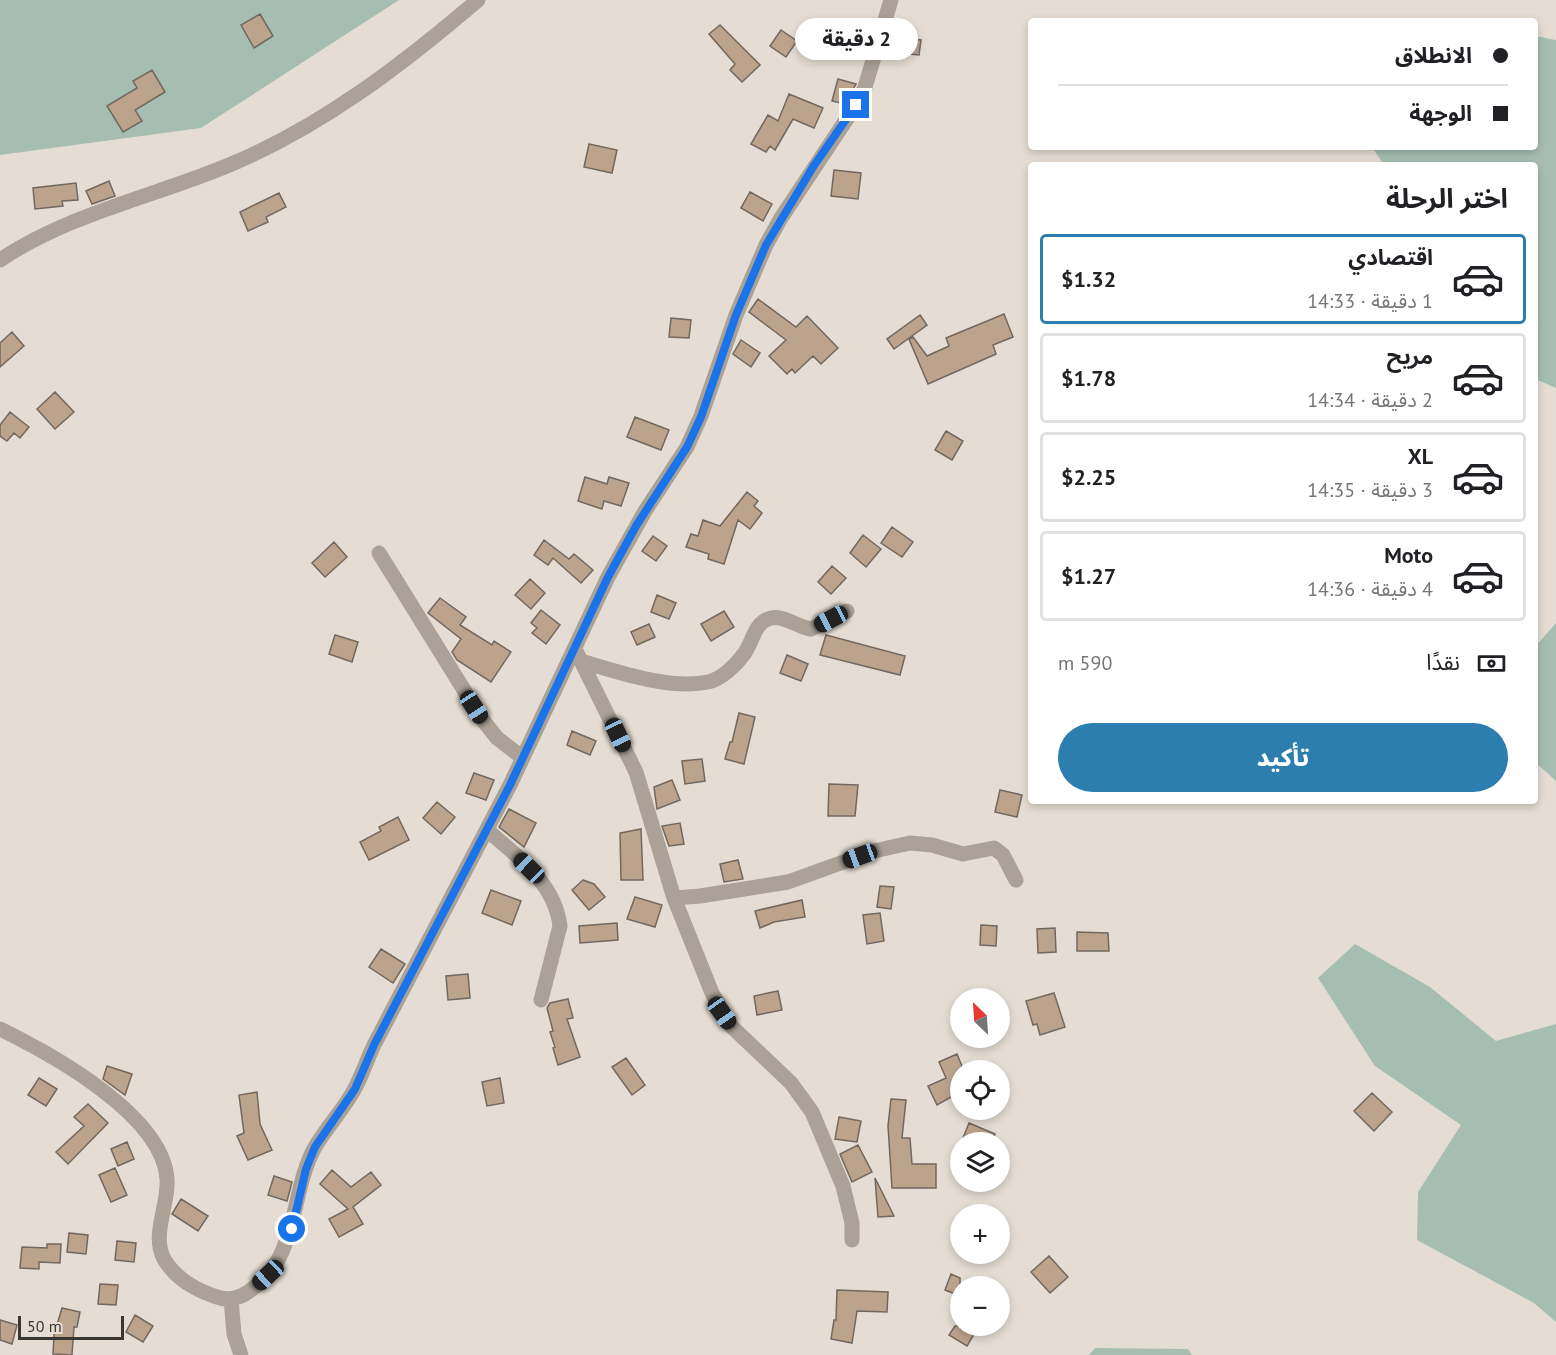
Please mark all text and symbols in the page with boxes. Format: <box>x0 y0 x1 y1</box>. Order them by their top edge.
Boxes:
callout: 2 دقيقة <box>794 18 918 60</box>
text: 2 دقيقة <box>822 26 891 52</box>
text: الانطلاق <box>1395 41 1472 69</box>
route end <box>842 91 869 118</box>
text: الوجهة <box>1409 99 1472 127</box>
text: اختر الرحلة <box>1386 181 1508 215</box>
text: اقتصادي <box>1348 243 1433 271</box>
icon: car <box>1451 252 1505 306</box>
text: $1.32 <box>1061 265 1116 293</box>
text: 1 دقيقة · 14:33 <box>1307 288 1433 314</box>
text: مريح <box>1387 342 1433 370</box>
icon: car <box>1451 351 1505 405</box>
text: $1.78 <box>1061 364 1116 392</box>
text: 2 دقيقة · 14:34 <box>1307 387 1433 413</box>
text: XL <box>1408 442 1433 470</box>
icon: car <box>1451 450 1505 504</box>
text: $2.25 <box>1061 463 1116 491</box>
text: 3 دقيقة · 14:35 <box>1307 477 1433 503</box>
text: Moto <box>1384 541 1433 569</box>
icon: car <box>1451 549 1505 603</box>
text: $1.27 <box>1061 562 1116 590</box>
text: 4 دقيقة · 14:36 <box>1307 576 1433 602</box>
car <box>811 603 851 635</box>
icon: cash <box>1475 647 1508 680</box>
text: نقدًا <box>1426 648 1460 676</box>
text: 590 m <box>1058 650 1112 676</box>
car <box>457 687 491 727</box>
car <box>602 715 634 755</box>
button: تأكيد <box>1058 723 1508 792</box>
car <box>840 841 880 871</box>
car <box>510 849 548 887</box>
north arrow <box>950 988 1010 1048</box>
map controls <box>950 988 1010 1336</box>
car <box>704 993 740 1033</box>
button: locate <box>950 1060 1010 1120</box>
button: layers <box>950 1132 1010 1192</box>
button: + <box>950 1204 1010 1264</box>
route start <box>278 1215 305 1242</box>
car <box>249 1256 287 1294</box>
button: − <box>950 1276 1010 1336</box>
scale bar <box>18 1313 124 1340</box>
text: 50 m <box>27 1316 62 1336</box>

